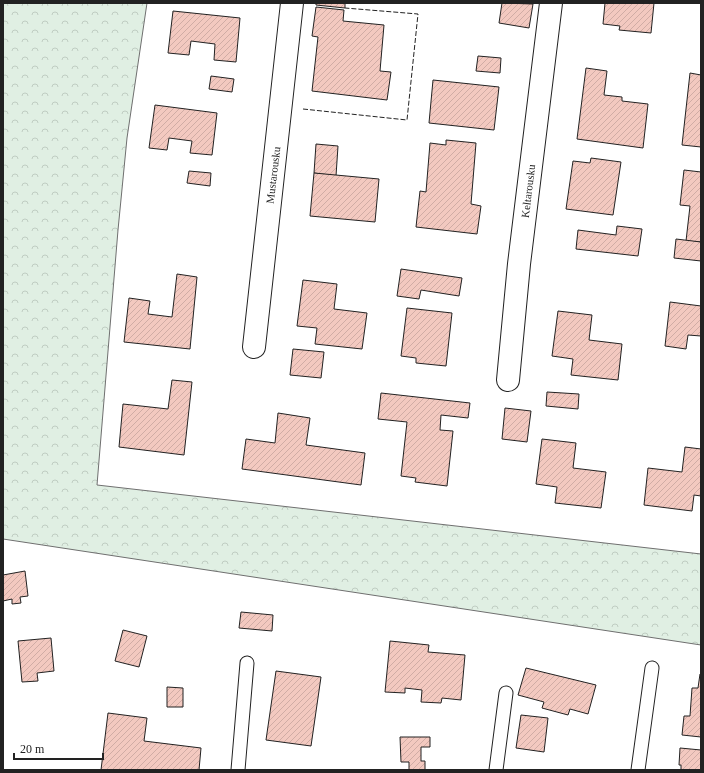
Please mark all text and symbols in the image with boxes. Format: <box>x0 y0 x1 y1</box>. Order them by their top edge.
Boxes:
street label: Mustarousku <box>264 145 283 204</box>
street label: Keltarousku <box>519 163 537 218</box>
scale bar <box>14 735 103 761</box>
text: 20 m <box>20 742 45 756</box>

